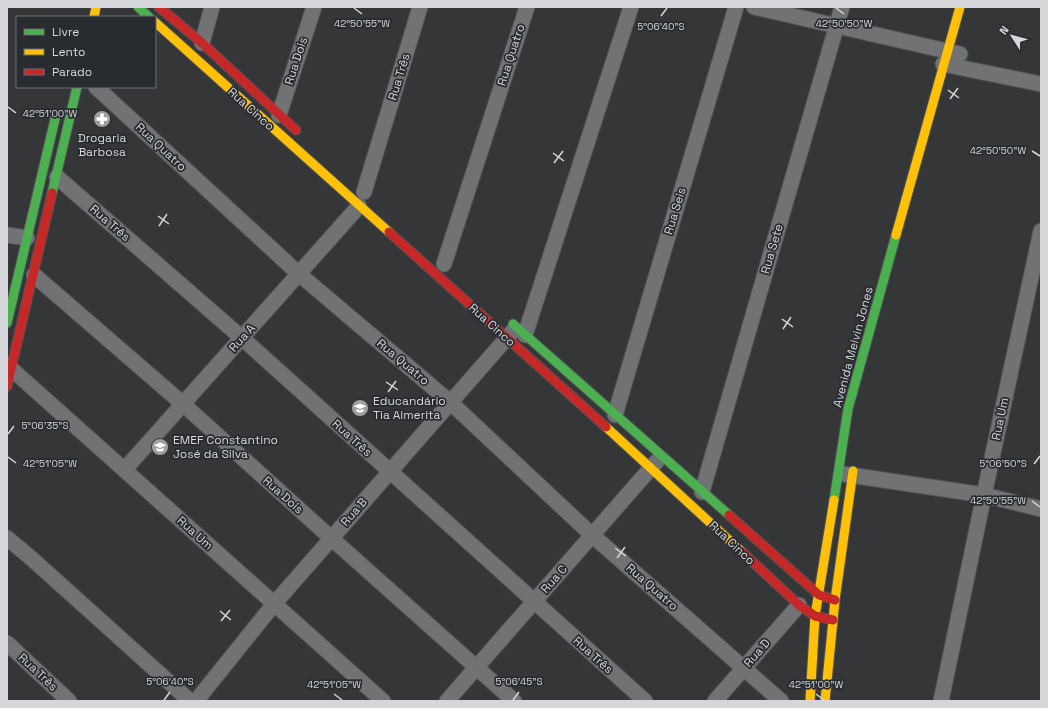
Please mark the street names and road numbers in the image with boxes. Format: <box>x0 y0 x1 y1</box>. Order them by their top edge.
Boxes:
street label: Rua Quatro <box>493 22 529 88</box>
street label: Rua Dois <box>281 35 311 87</box>
street label: Rua Três <box>384 51 414 103</box>
street label: Rua Cinco <box>224 84 278 134</box>
street label: Rua Quatro <box>132 119 190 175</box>
street label: Rua Seis <box>660 185 690 237</box>
street label: Rua Três <box>86 201 134 245</box>
street label: Rua Sete <box>757 222 787 276</box>
street label: Avenida Melvin Jones <box>829 285 877 409</box>
street label: Rua Cinco <box>465 300 519 350</box>
street label: Rua A <box>225 320 259 355</box>
street label: Rua Quatro <box>373 335 433 389</box>
street label: Rua Um <box>988 396 1012 442</box>
street label: Rua Três <box>329 416 375 460</box>
street label: Rua Dois <box>259 472 307 518</box>
street label: Rua B <box>337 494 371 530</box>
street label: Rua Um <box>174 513 216 553</box>
street label: Rua Cinco <box>706 518 758 568</box>
street label: Rua Quatro <box>623 560 681 614</box>
street label: Rua C <box>537 561 571 597</box>
street label: Rua Três <box>570 633 616 677</box>
street label: Rua D <box>740 635 774 671</box>
street label: Rua Três <box>15 650 61 694</box>

